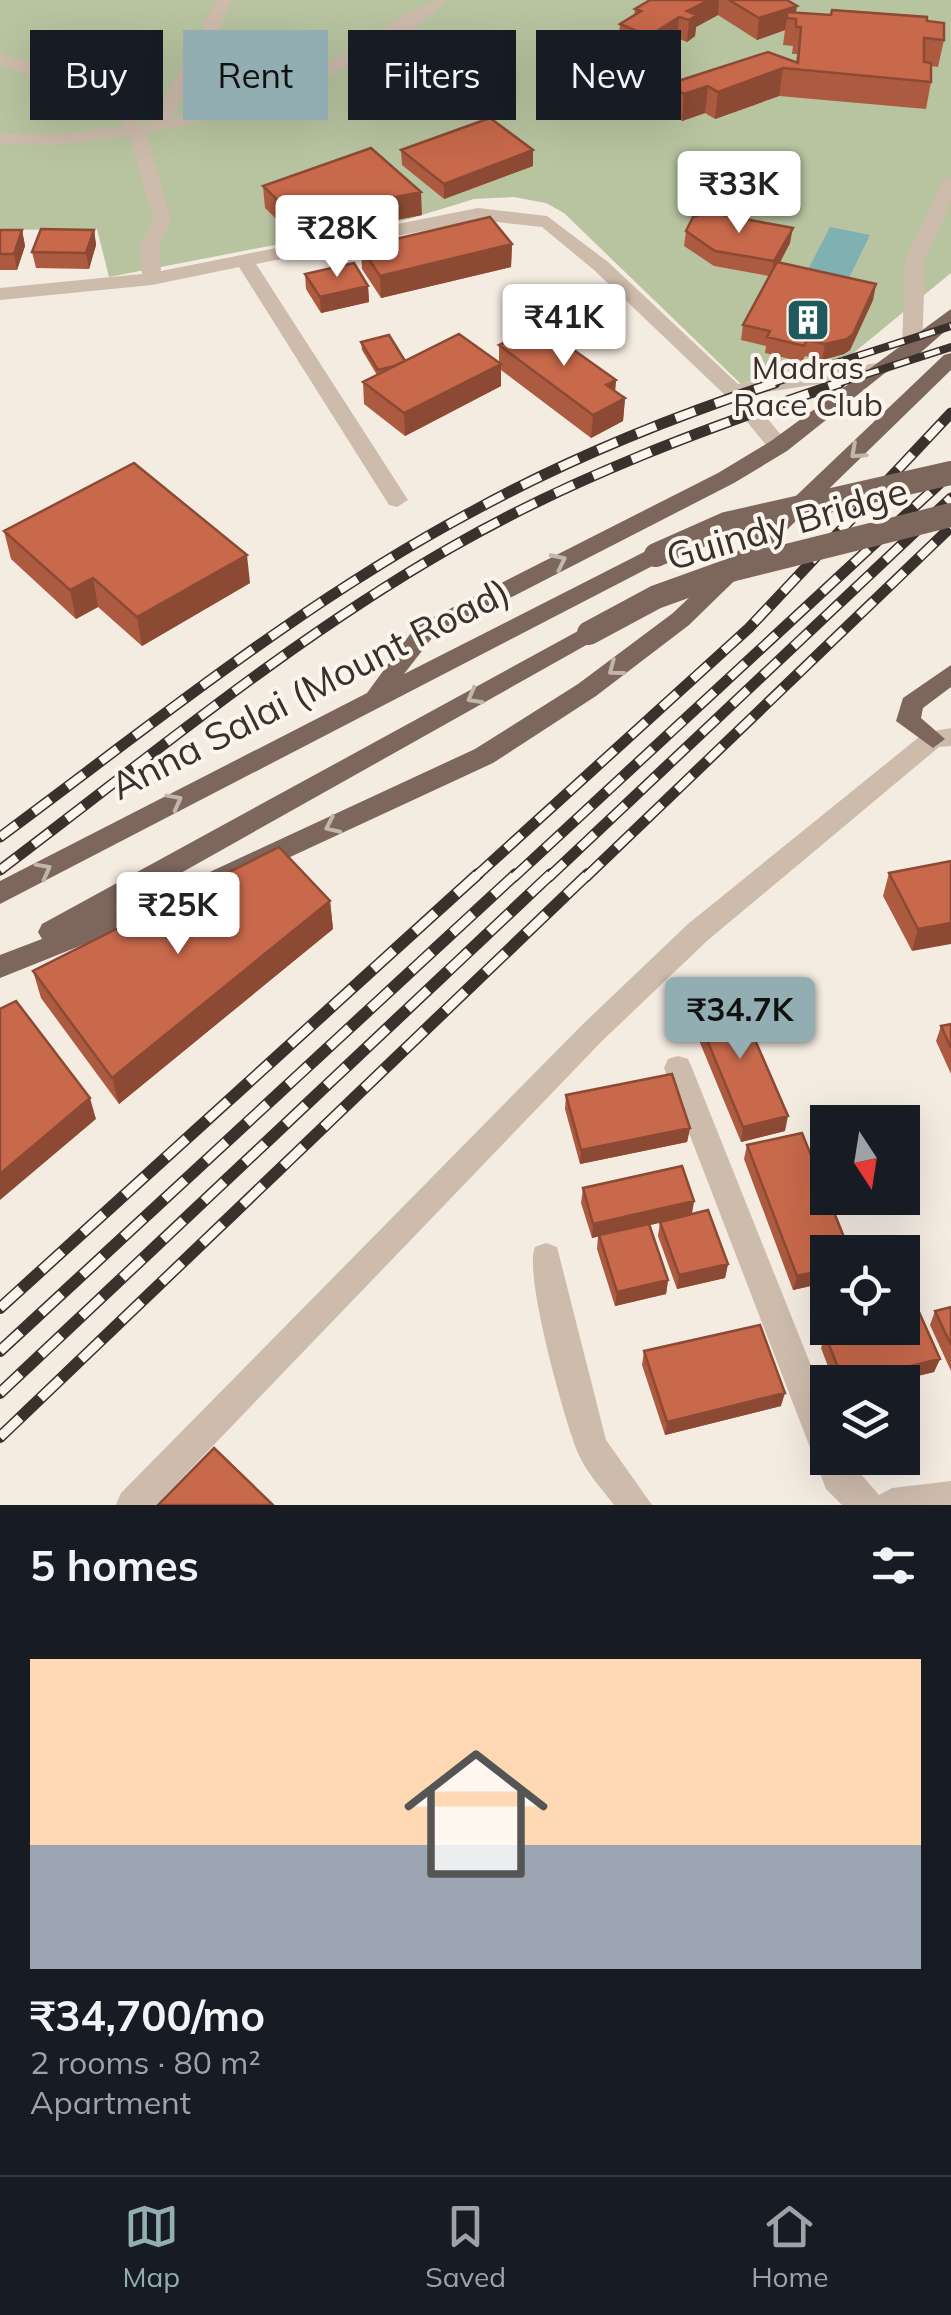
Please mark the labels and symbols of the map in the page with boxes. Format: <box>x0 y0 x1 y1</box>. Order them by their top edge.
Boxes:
pin: ₹33K <box>680 151 798 236</box>
pin: ₹28K <box>278 195 396 280</box>
pin: ₹41K <box>505 284 623 369</box>
building icon: Madras Race Club <box>785 297 831 343</box>
place label: Madras Race Club <box>733 347 883 424</box>
one-way arrow <box>850 440 869 458</box>
street label: Guindy Bridge <box>660 466 913 580</box>
one-way arrow <box>549 553 567 573</box>
street label: Anna Salai (Mount Road) <box>102 567 517 810</box>
one-way arrow <box>608 657 626 675</box>
one-way arrow <box>466 685 484 704</box>
one-way arrow <box>164 794 182 813</box>
one-way arrow <box>324 814 342 834</box>
one-way arrow <box>34 862 52 882</box>
pin: ₹25K <box>119 872 237 957</box>
pin: ₹34.7K <box>659 977 821 1062</box>
north arrow <box>810 1105 920 1215</box>

